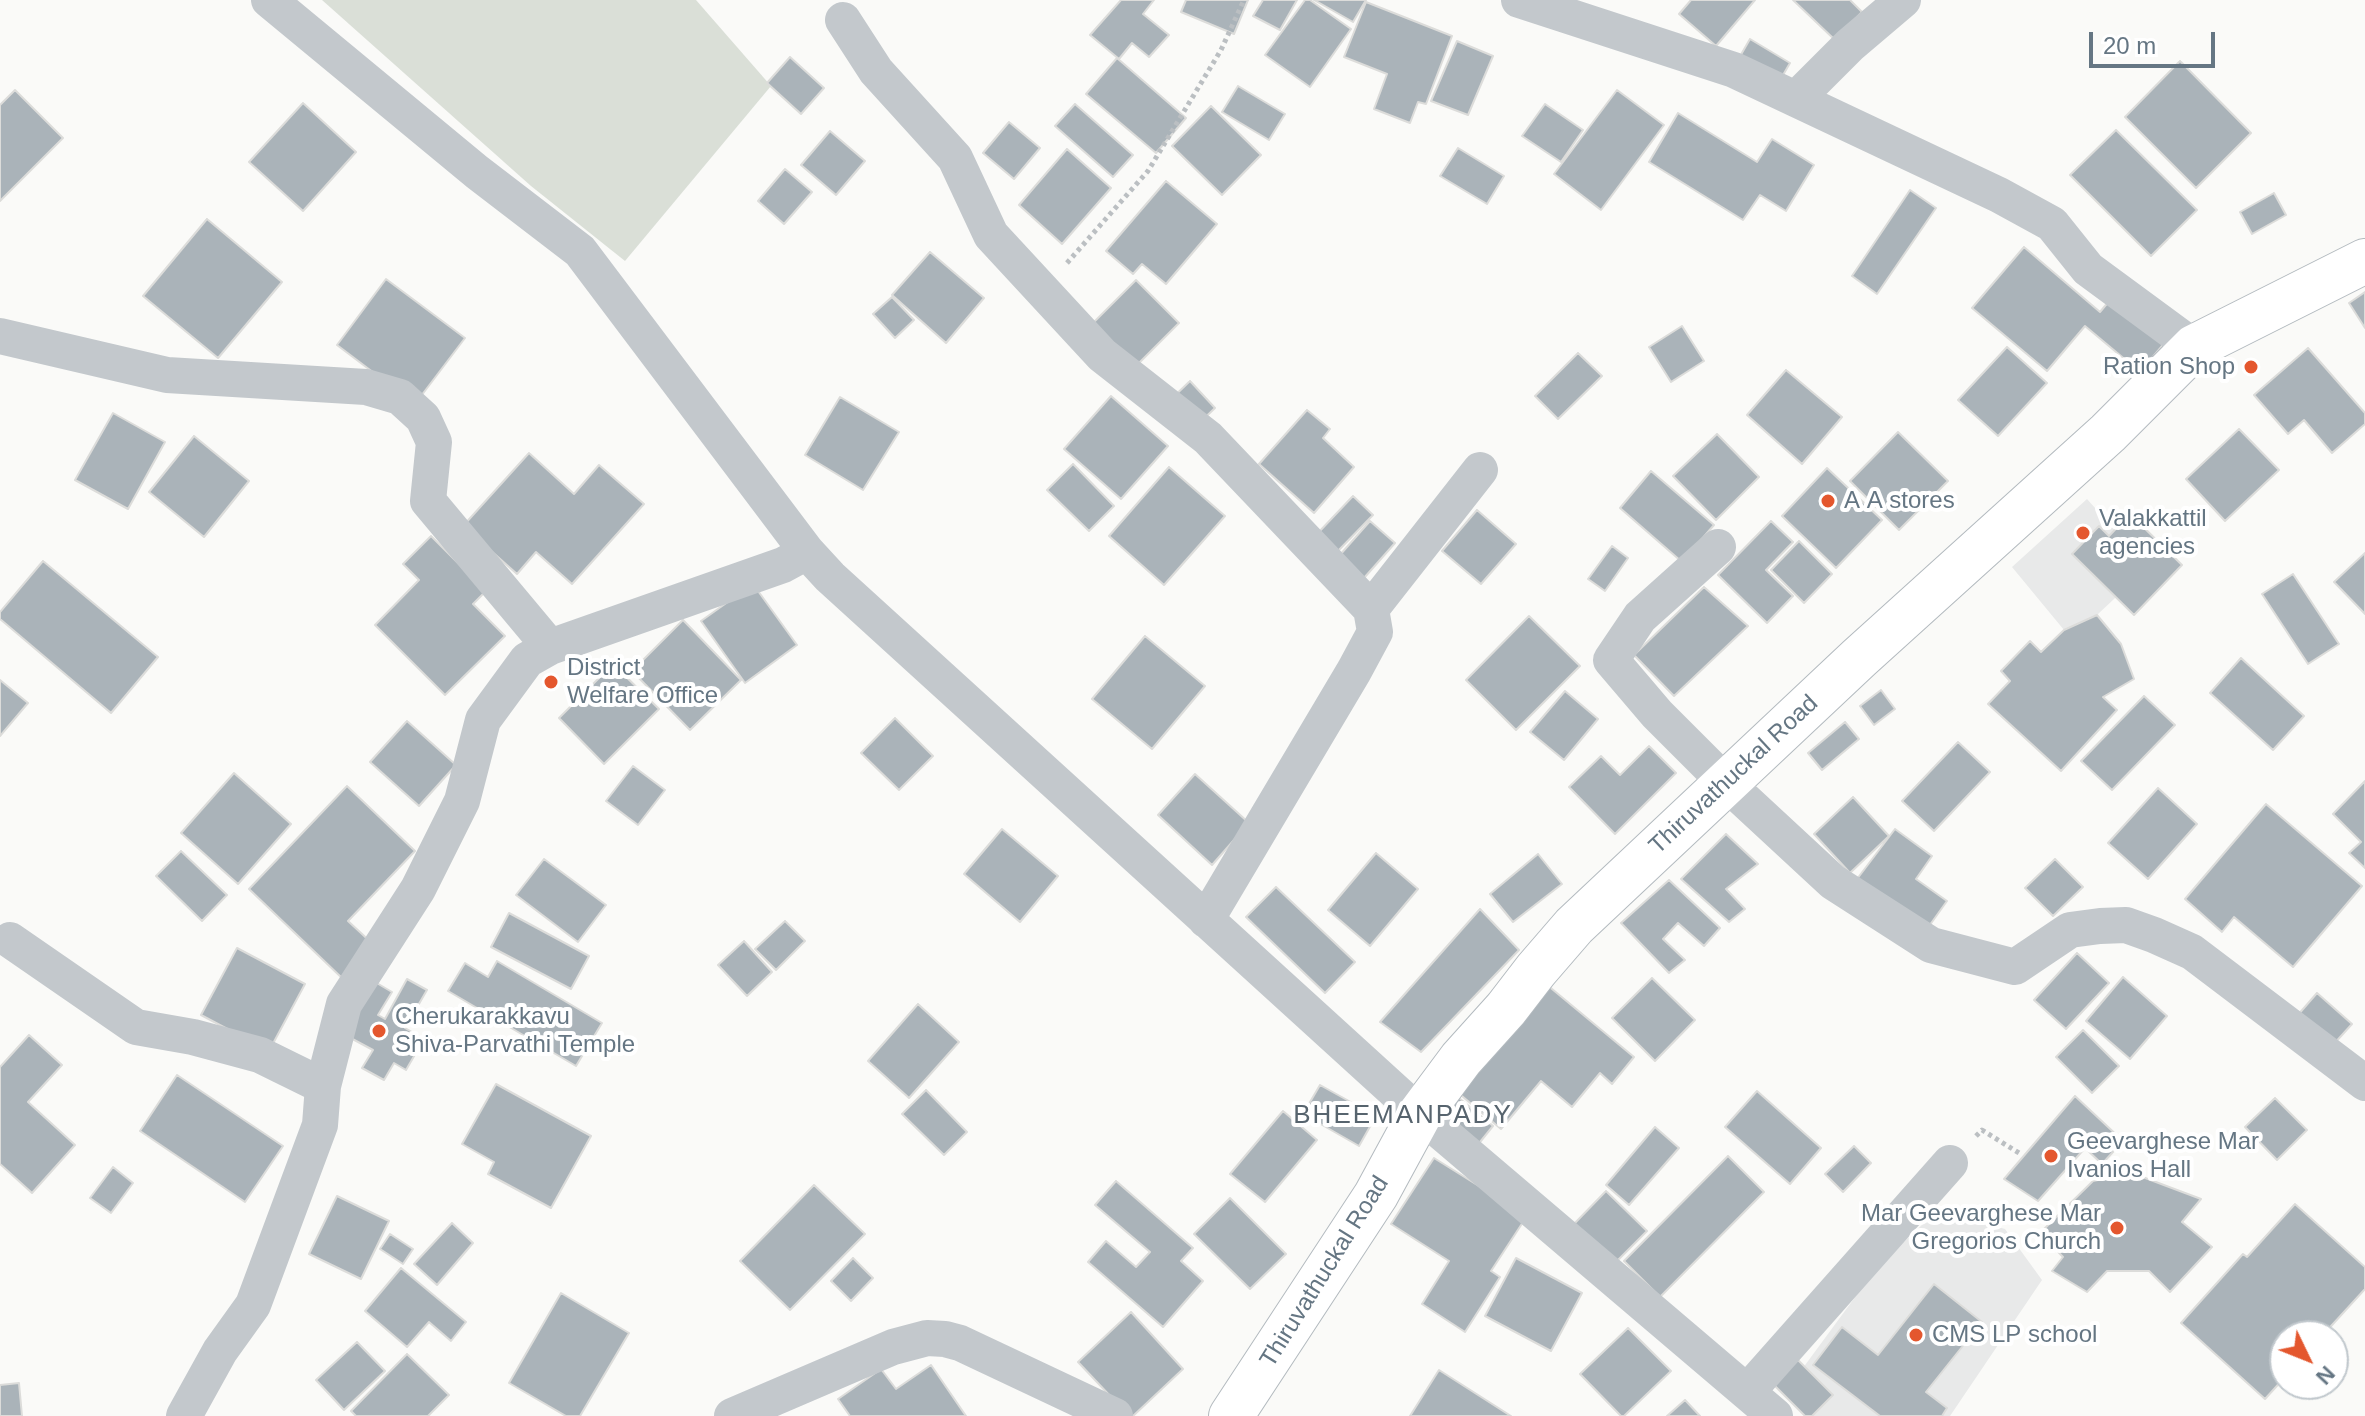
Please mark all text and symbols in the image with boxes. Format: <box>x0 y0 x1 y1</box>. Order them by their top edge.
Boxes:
scale bar <box>2093 16 2219 66</box>
text: 20 m <box>2103 32 2156 59</box>
place label: Ration Shop <box>2103 353 2235 381</box>
marker: Ration Shop <box>2242 358 2260 376</box>
place label: A A stores <box>1844 487 1955 515</box>
marker: A A stores <box>1819 492 1837 510</box>
place label: Valakkattil agencies <box>2099 505 2207 561</box>
marker: Valakkattil agencies <box>2074 524 2092 542</box>
place label: District Welfare Office <box>567 654 718 710</box>
marker: District Welfare Office <box>542 673 560 691</box>
street label: Thiruvathuckal Road <box>1644 689 1824 861</box>
place label: Cherukarakkavu Shiva-Parvathi Temple <box>395 1003 635 1059</box>
marker: Cherukarakkavu Shiva-Parvathi Temple <box>370 1022 388 1040</box>
district label: BHEEMANPADY <box>1293 1100 1513 1132</box>
place label: Geevarghese Mar Ivanios Hall <box>2067 1128 2259 1184</box>
marker: Geevarghese Mar Ivanios Hall <box>2042 1147 2060 1165</box>
street label: Thiruvathuckal Road <box>1254 1171 1396 1373</box>
place label: Mar Geevarghese Mar Gregorios Church <box>1861 1200 2101 1256</box>
marker: Mar Geevarghese Mar Gregorios Church <box>2108 1219 2126 1237</box>
north arrow <box>2269 1320 2349 1400</box>
place label: CMS LP school <box>1932 1321 2097 1349</box>
marker: CMS LP school <box>1907 1326 1925 1344</box>
text: N <box>2311 1361 2340 1390</box>

